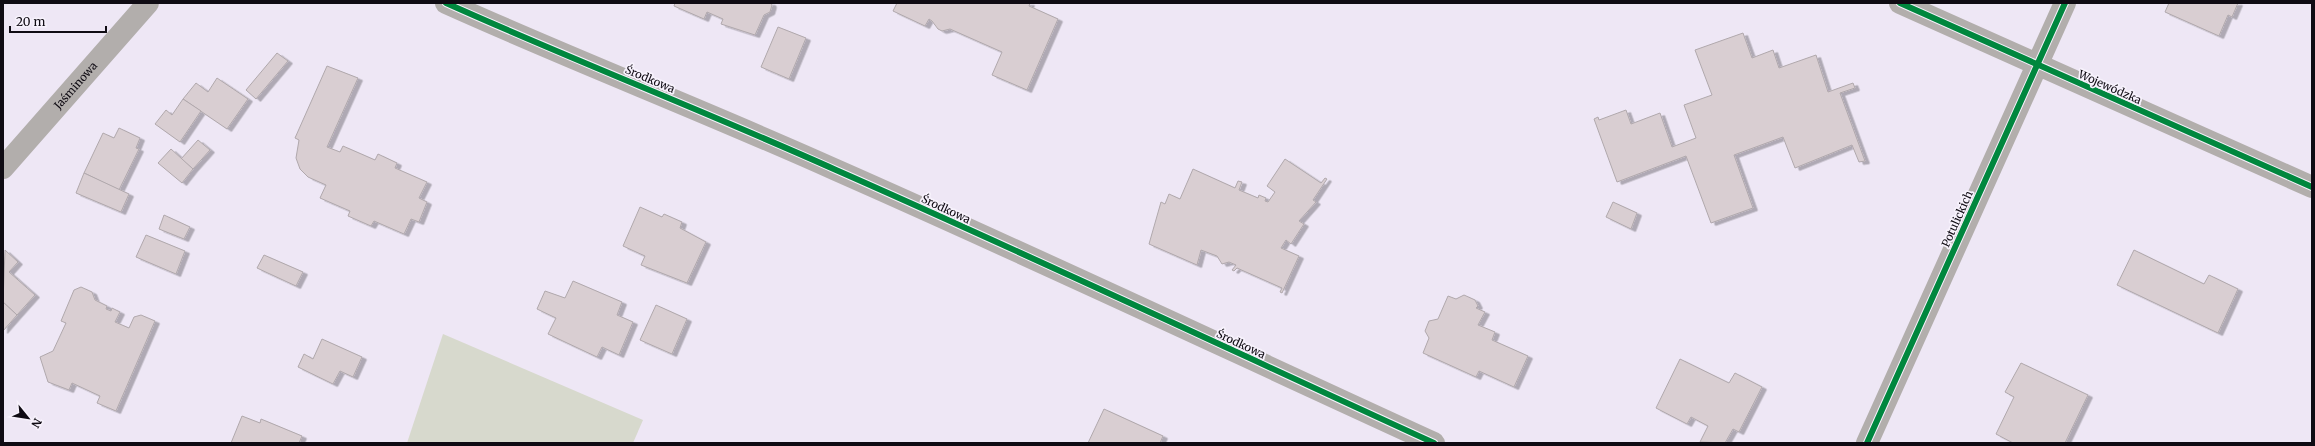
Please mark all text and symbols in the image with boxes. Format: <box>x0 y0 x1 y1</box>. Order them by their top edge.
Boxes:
scale bar <box>10 8 106 34</box>
text: 20 m <box>16 14 45 29</box>
street label: Jaśminowa <box>50 59 100 113</box>
street label: Środkowa <box>623 62 677 96</box>
street label: Wojewódzka <box>2075 66 2144 107</box>
street label: Potulickich <box>1938 188 1976 249</box>
street label: Środkowa <box>919 192 973 226</box>
street label: Środkowa <box>1214 327 1268 361</box>
north arrow <box>8 398 48 438</box>
text: N <box>28 416 45 431</box>

